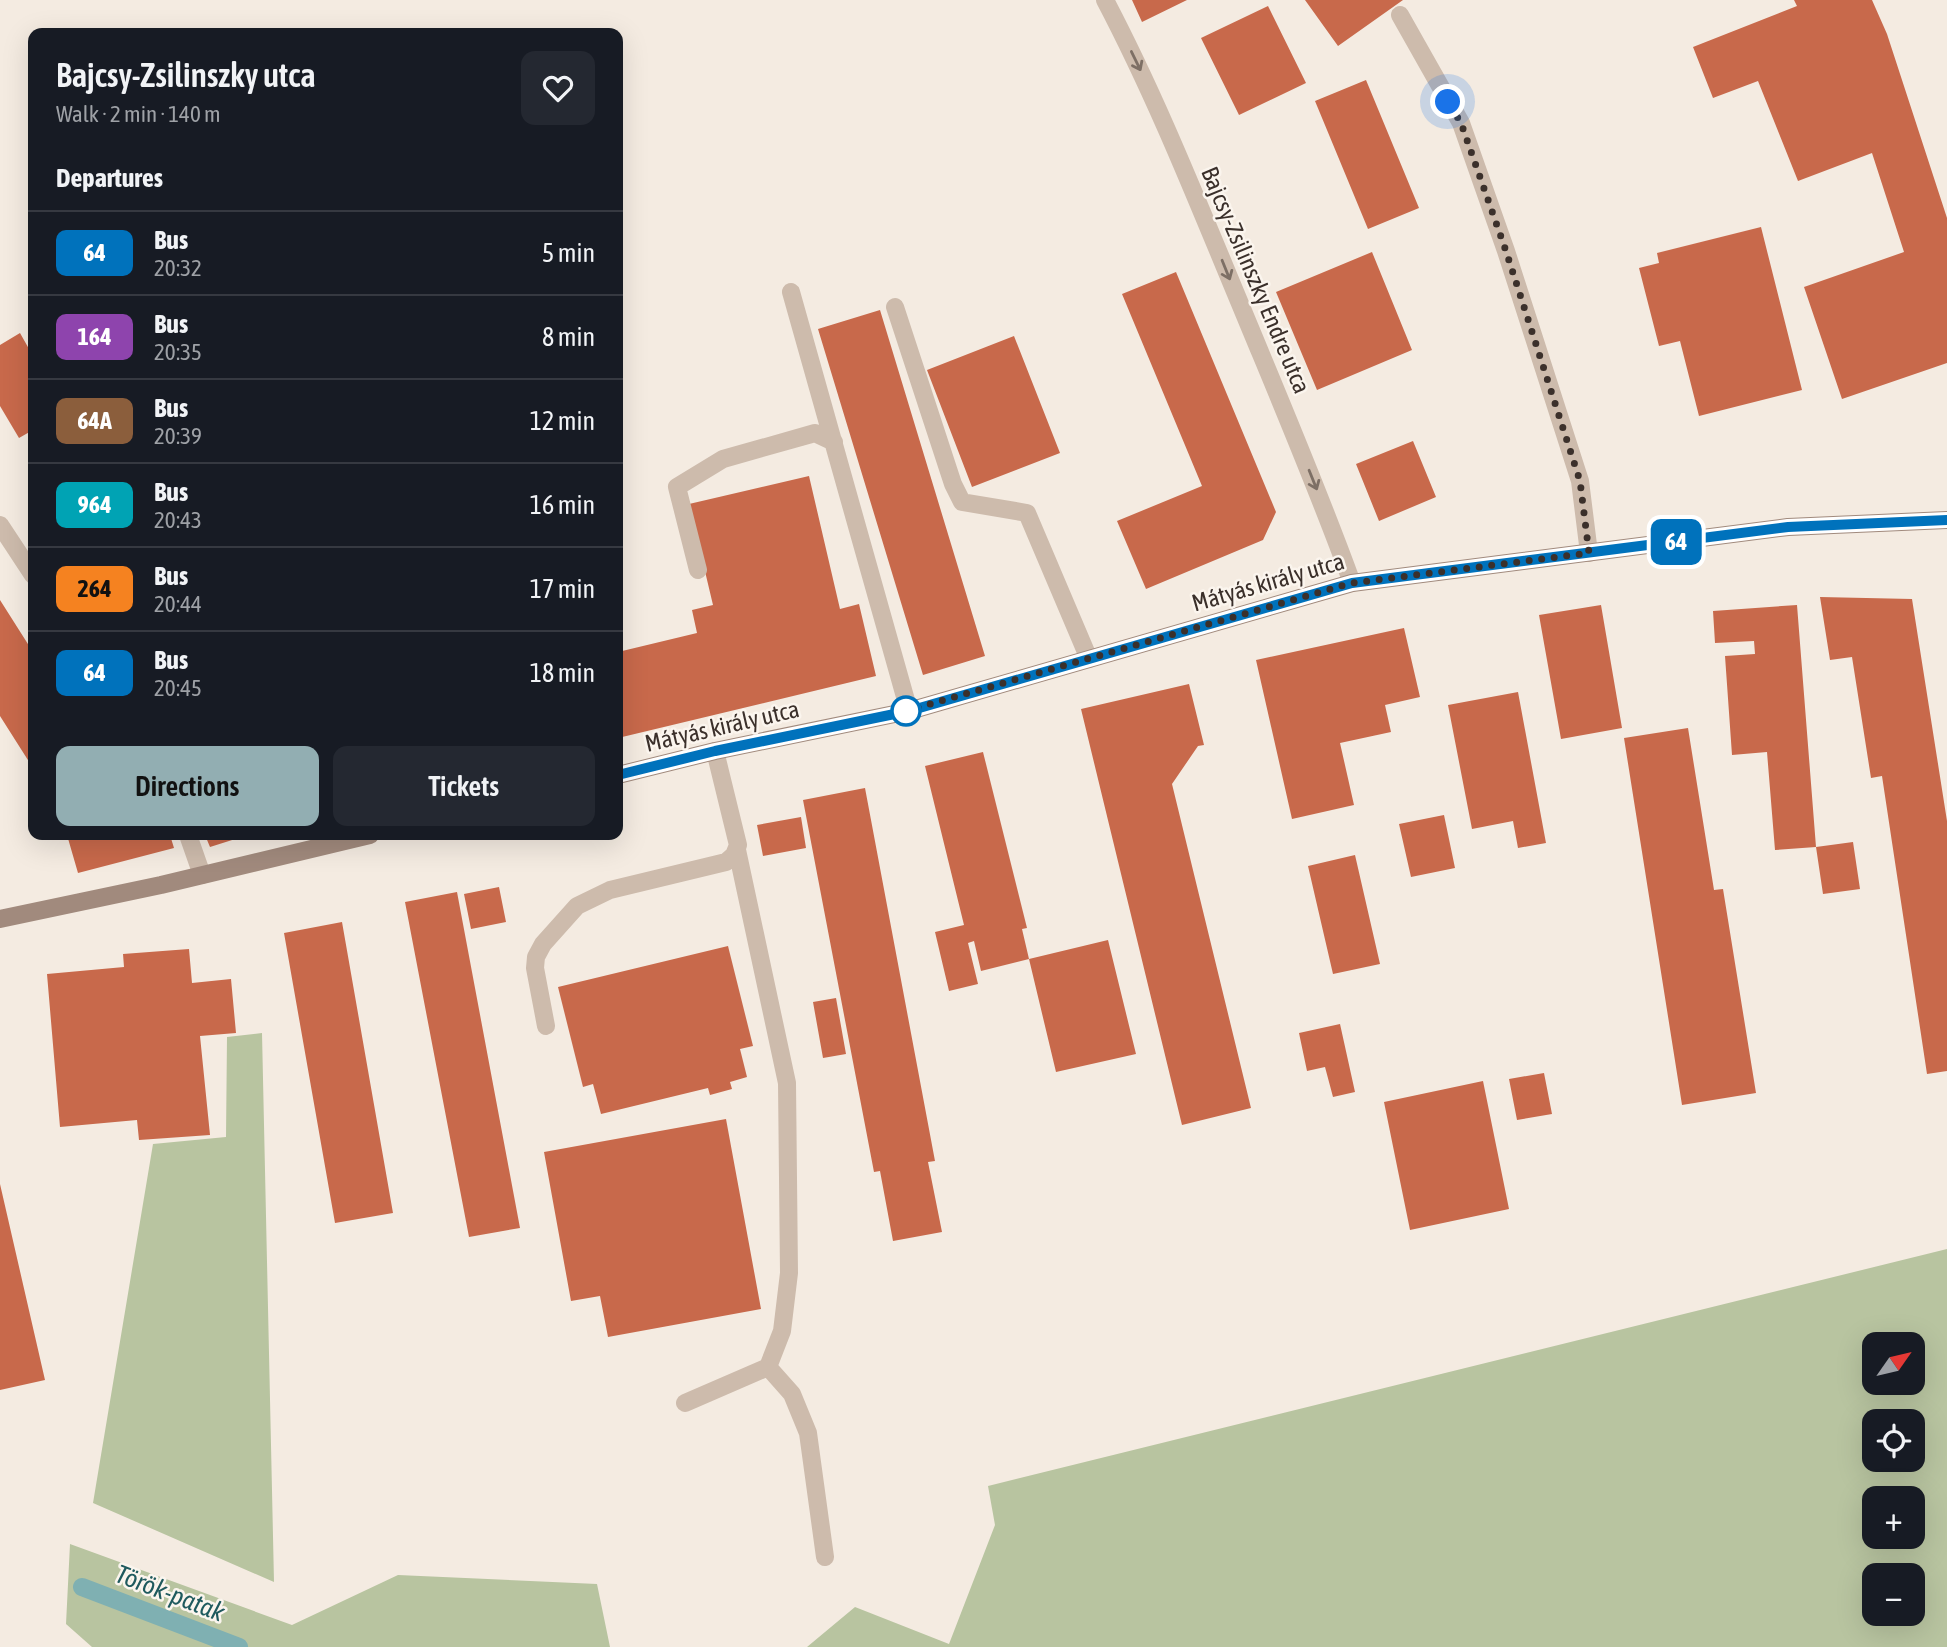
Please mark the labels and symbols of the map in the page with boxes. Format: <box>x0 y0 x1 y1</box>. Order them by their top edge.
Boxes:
one-way arrow <box>1130 50 1144 71</box>
your location <box>1430 84 1465 119</box>
street label: Bajcsy-Zsilinszky Endre utca <box>1196 163 1316 397</box>
one-way arrow <box>1220 258 1233 280</box>
one-way arrow <box>1307 469 1320 490</box>
line badge: 64 <box>1644 519 1708 565</box>
street label: Mátyás király utca <box>1189 547 1347 617</box>
street label: Mátyás király utca <box>642 695 802 757</box>
unlabelled marker <box>891 696 921 726</box>
north arrow <box>1862 1332 1925 1395</box>
water label: Török-patak <box>111 1559 229 1628</box>

